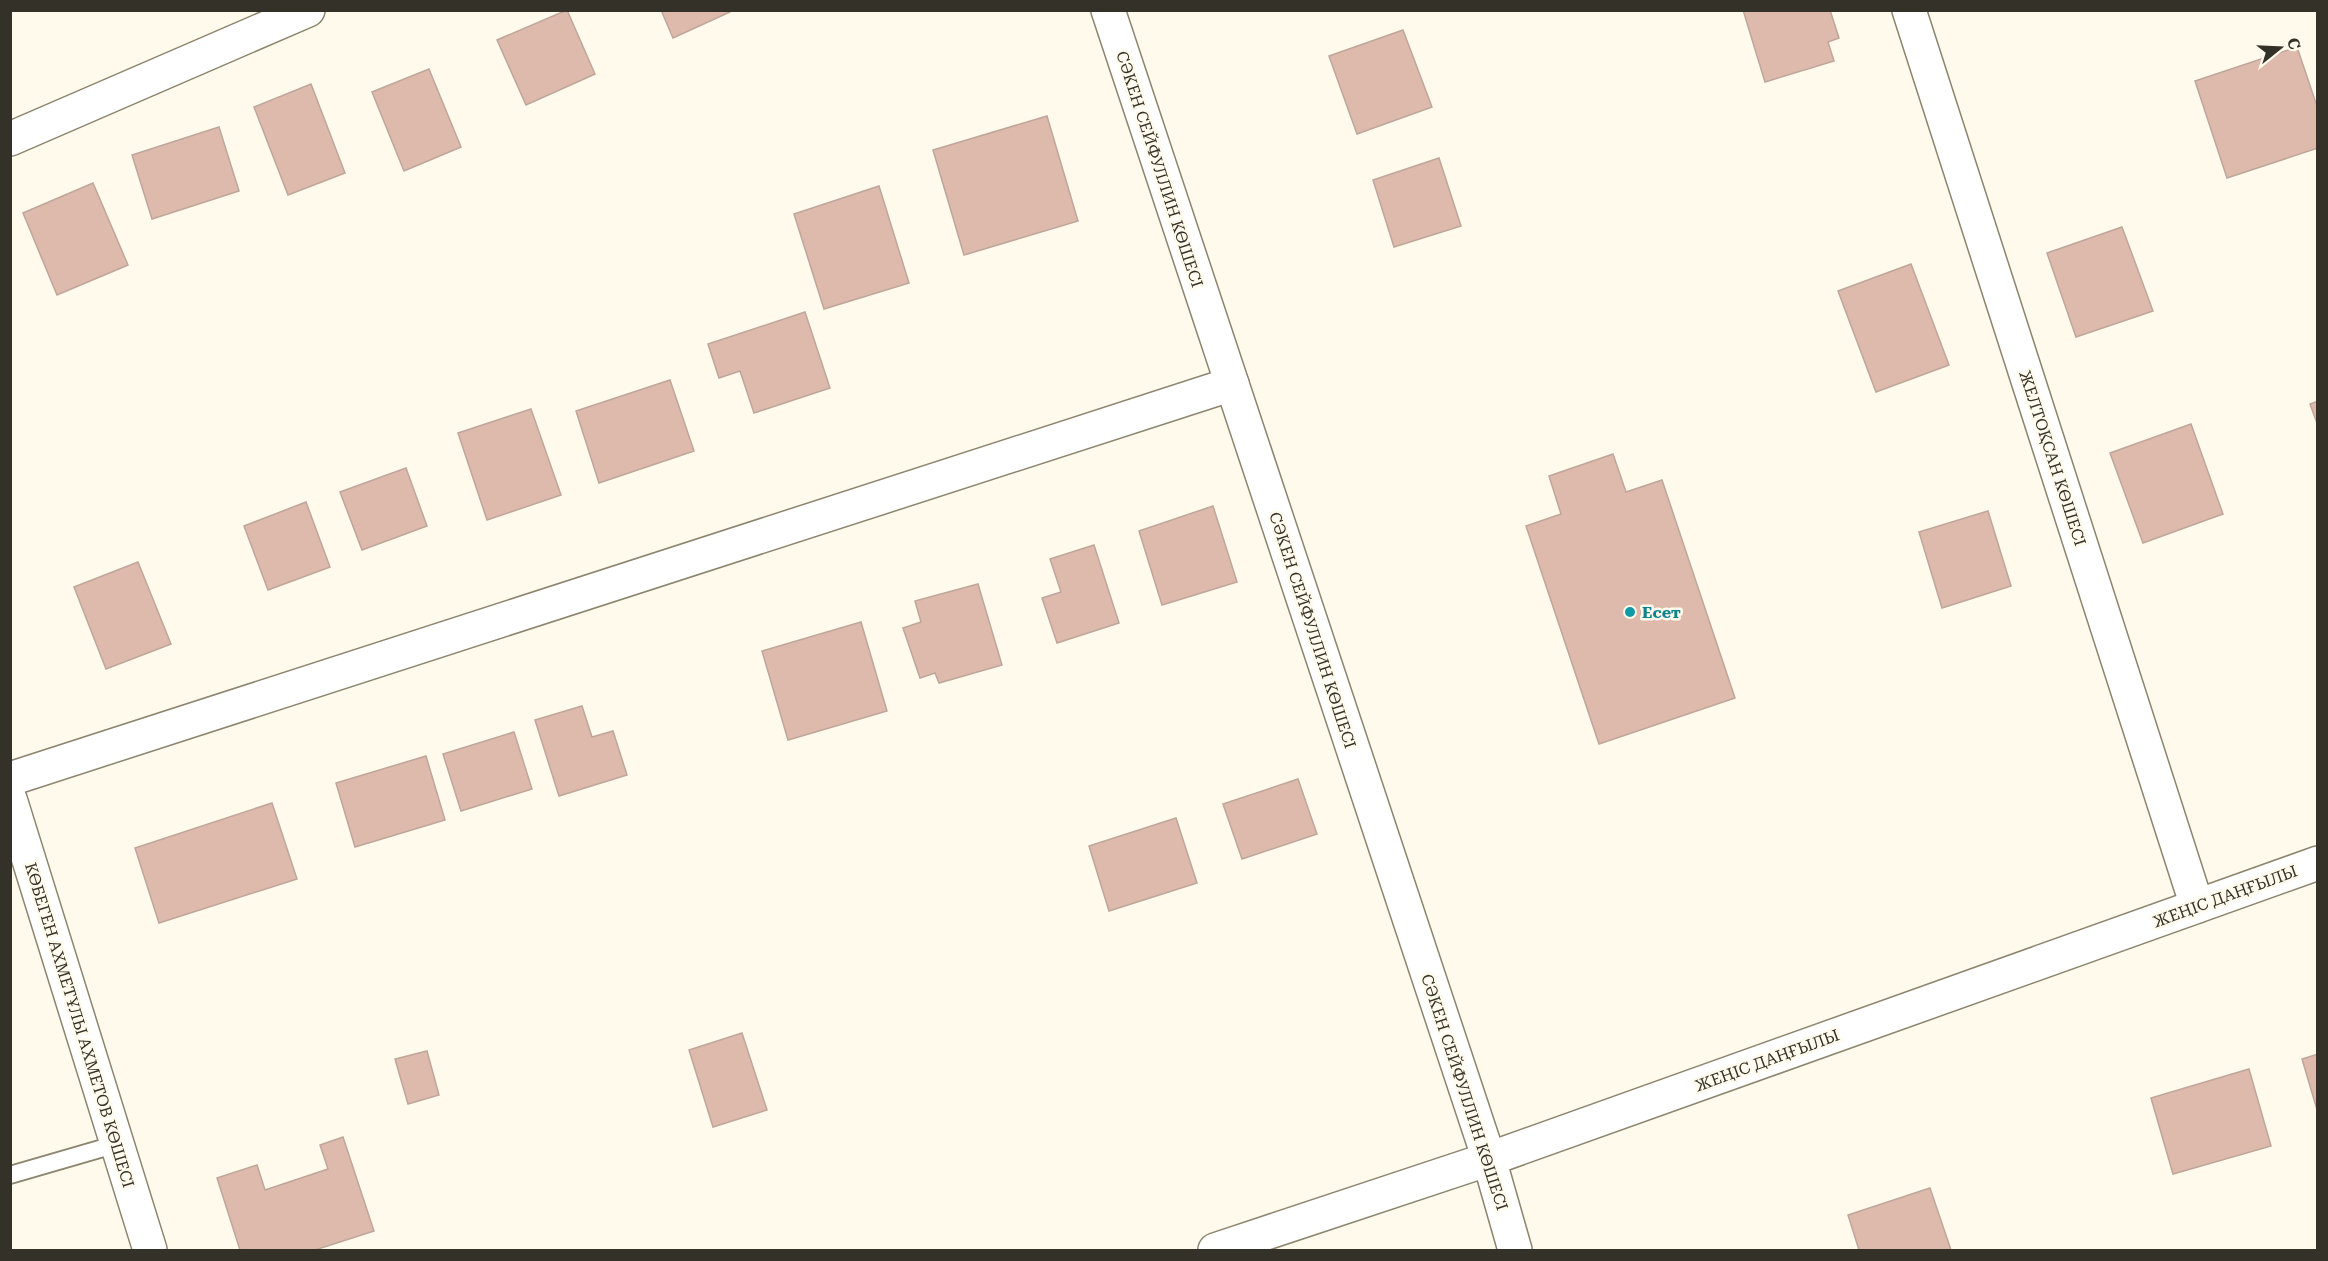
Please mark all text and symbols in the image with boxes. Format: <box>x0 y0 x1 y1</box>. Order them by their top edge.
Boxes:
north arrow <box>2250 18 2310 78</box>
text: С <box>2283 35 2305 52</box>
street label: СӘКЕН СЕЙФУЛЛИН КӨШЕСІ <box>1112 49 1207 290</box>
street label: ЖЕЛТОҚСАН КӨШЕСІ <box>2015 368 2090 548</box>
street label: СӘКЕН СЕЙФУЛЛИН КӨШЕСІ <box>1265 510 1360 751</box>
place label: Есет <box>1642 603 1681 622</box>
marker: Есет <box>1623 605 1637 619</box>
street label: КӨБЕГЕН АХМЕТҰЛЫ АХМЕТОВ КӨШЕСІ <box>21 860 138 1190</box>
street label: ЖЕҢІС ДАҢҒЫЛЫ <box>2150 861 2300 931</box>
street label: СӘКЕН СЕЙФУЛЛИН КӨШЕСІ <box>1417 972 1512 1213</box>
street label: ЖЕҢІС ДАҢҒЫЛЫ <box>1692 1025 1842 1095</box>

